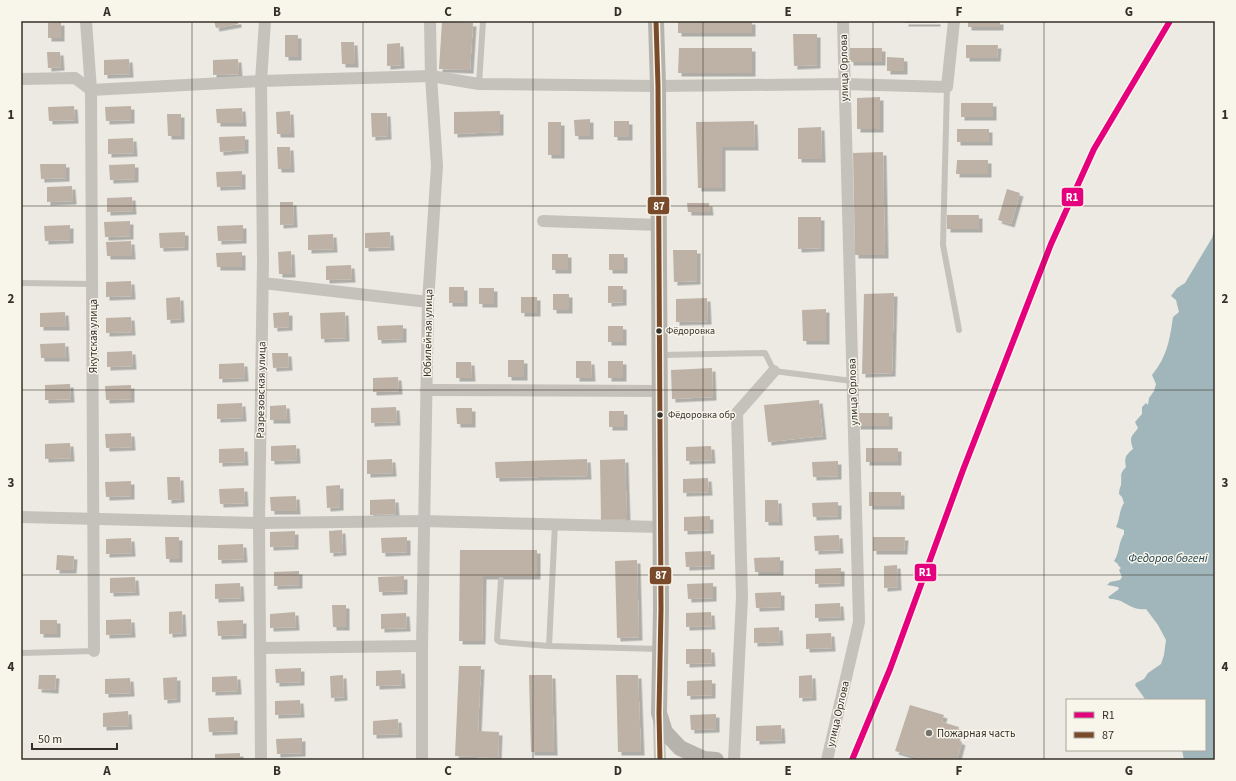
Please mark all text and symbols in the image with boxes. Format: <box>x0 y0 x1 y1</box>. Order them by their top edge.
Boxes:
text: A <box>102 3 111 21</box>
text: B <box>273 3 281 21</box>
text: C <box>444 3 452 21</box>
text: D <box>614 3 622 21</box>
text: E <box>784 3 792 21</box>
text: F <box>956 3 963 21</box>
text: G <box>1125 3 1133 21</box>
street label: улица Орлова <box>836 34 852 102</box>
text: 1 <box>8 106 15 124</box>
text: 1 <box>1222 106 1229 124</box>
line badge: R1 <box>1061 187 1084 207</box>
text: R1 <box>1066 190 1078 205</box>
line badge: 87 <box>647 196 670 215</box>
text: 87 <box>653 199 665 214</box>
street label: Юбилейная улица <box>420 289 436 377</box>
text: 2 <box>8 290 15 308</box>
text: 2 <box>1222 290 1229 308</box>
street label: Якутская улица <box>86 299 101 373</box>
place label: Фёдоровка <box>666 324 715 338</box>
marker: Фёдоровка <box>654 326 664 336</box>
street label: Разрезовская улица <box>253 341 269 439</box>
street label: улица Орлова <box>844 358 862 426</box>
place label: Фёдоровка обр <box>668 408 736 422</box>
marker: Фёдоровка обр <box>655 410 665 420</box>
text: 3 <box>8 474 15 492</box>
text: 3 <box>1222 474 1229 492</box>
water label: Федоров бөгені <box>1128 550 1208 567</box>
line badge: R1 <box>914 563 937 582</box>
text: R1 <box>919 565 931 580</box>
line badge: 87 <box>649 566 672 585</box>
text: 87 <box>655 568 667 583</box>
text: 4 <box>8 658 15 676</box>
text: 4 <box>1222 658 1229 676</box>
street label: улица Орлова <box>823 679 853 749</box>
legend <box>1066 699 1206 751</box>
text: R1 <box>1102 707 1115 724</box>
scale bar <box>32 725 117 751</box>
place label: Пожарная часть <box>937 726 1015 741</box>
text: 87 <box>1102 727 1114 744</box>
marker: Пожарная часть <box>924 728 934 738</box>
text: 50 m <box>38 731 62 748</box>
text: A <box>102 762 111 780</box>
text: B <box>273 762 281 780</box>
text: C <box>444 762 452 780</box>
text: D <box>614 762 622 780</box>
text: E <box>784 762 792 780</box>
text: F <box>956 762 963 780</box>
text: G <box>1125 762 1133 780</box>

